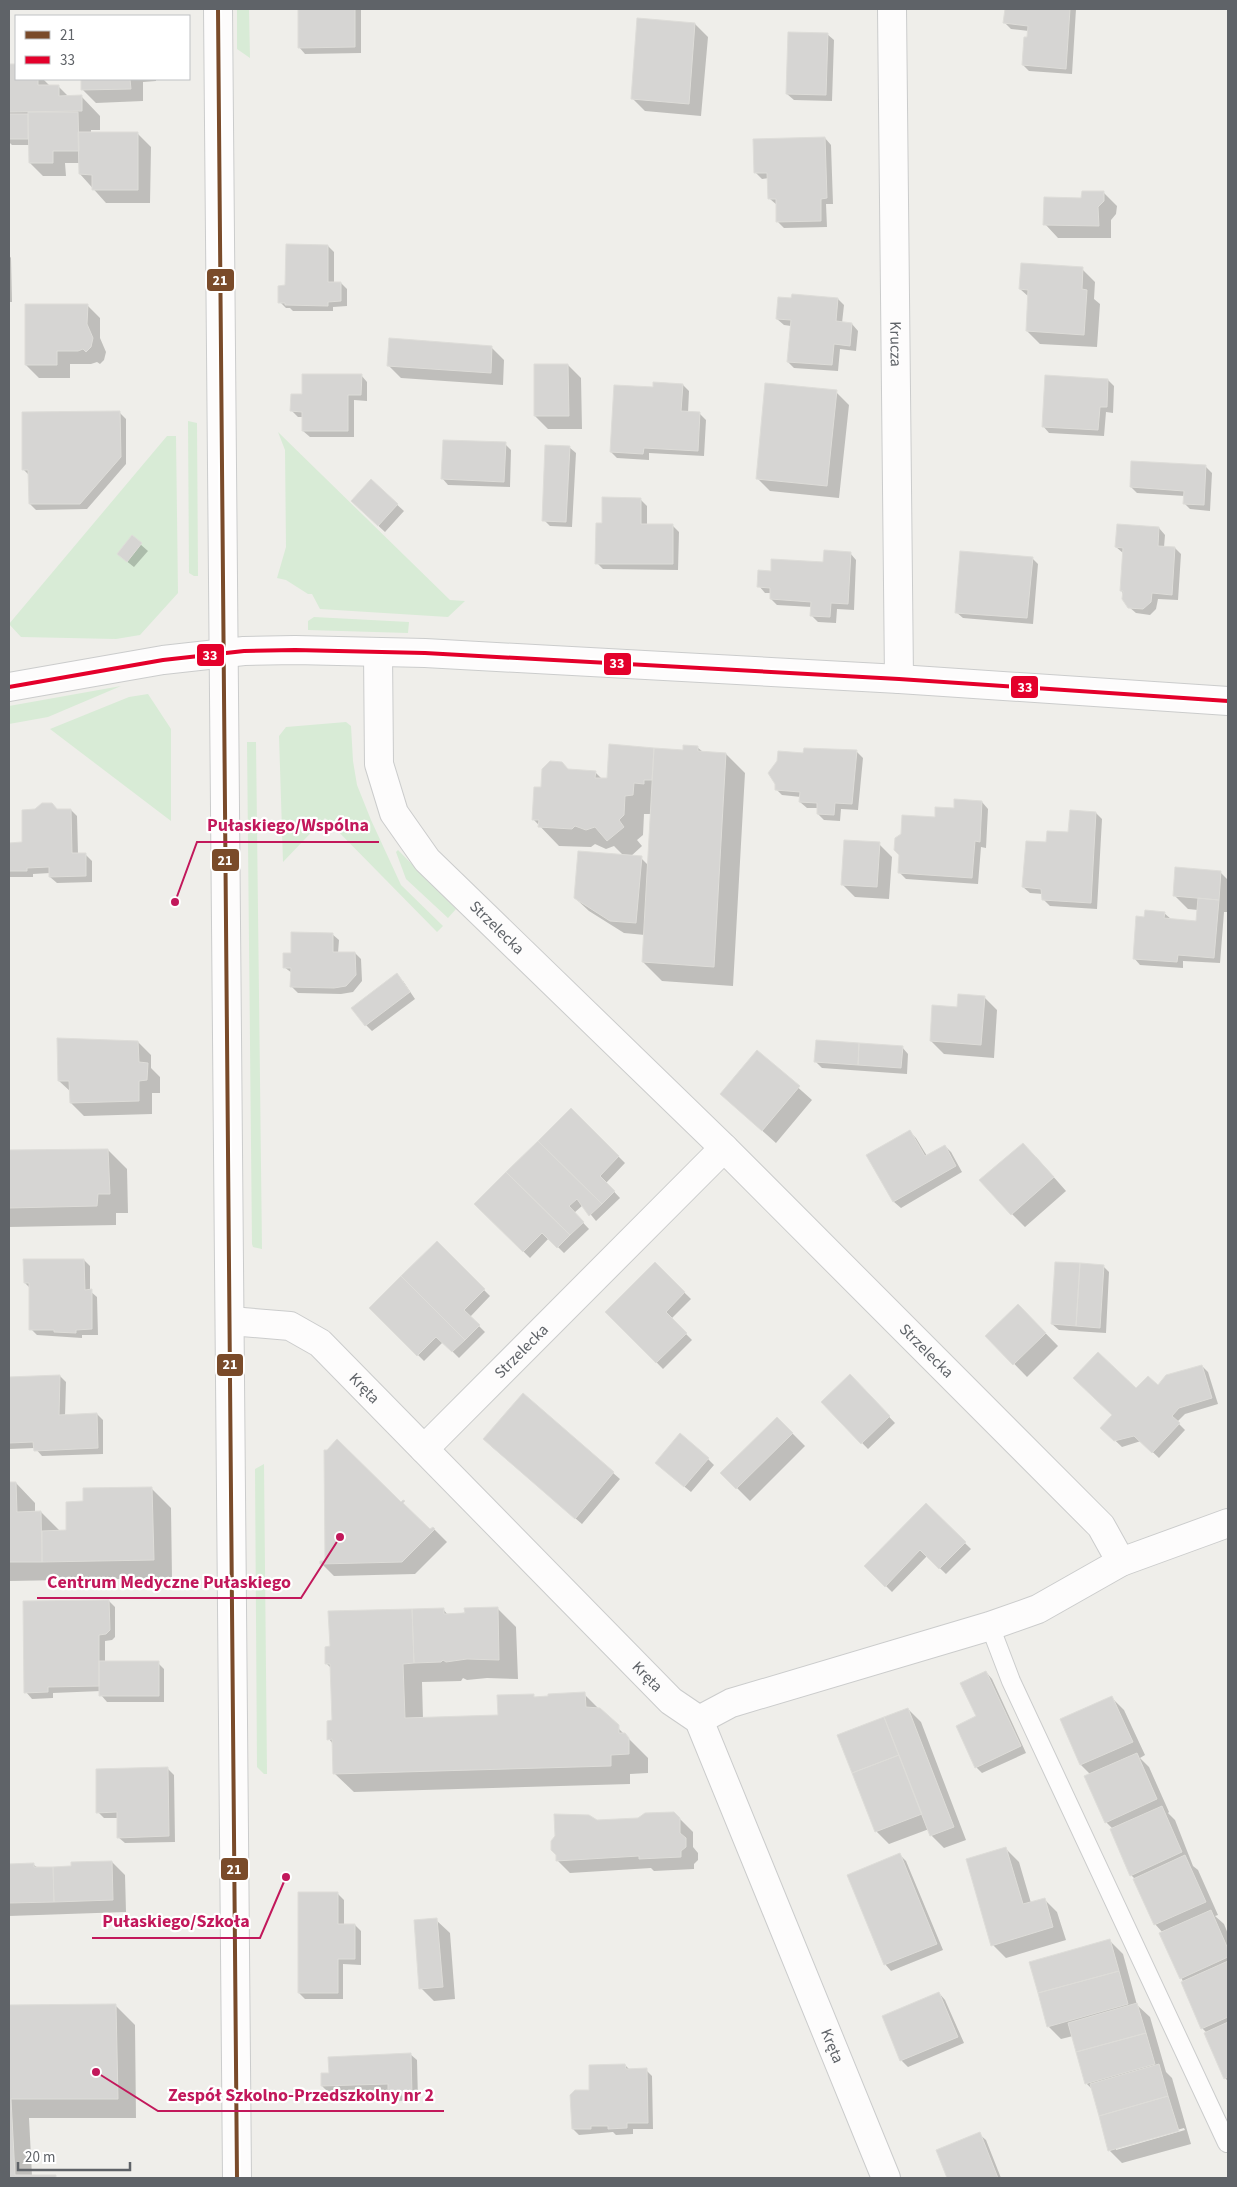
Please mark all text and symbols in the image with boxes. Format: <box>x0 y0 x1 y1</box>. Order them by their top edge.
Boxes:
legend <box>15 15 190 80</box>
text: 21 <box>60 25 75 46</box>
text: 33 <box>60 50 75 71</box>
line badge: 21 <box>206 268 235 292</box>
text: 21 <box>213 271 227 291</box>
street label: Krucza <box>884 321 907 367</box>
line badge: 33 <box>196 643 225 667</box>
text: 33 <box>203 646 217 666</box>
line badge: 33 <box>603 652 632 676</box>
text: 33 <box>610 654 624 674</box>
line badge: 33 <box>1010 675 1039 699</box>
text: 33 <box>1018 678 1032 698</box>
callout: Pułaskiego/Wspólna <box>197 809 379 842</box>
text: Pułaskiego/Wspólna <box>207 813 369 838</box>
line badge: 21 <box>211 848 240 872</box>
text: 21 <box>218 851 232 871</box>
street label: Strzelecka <box>464 896 529 960</box>
street label: Strzelecka <box>489 1319 554 1383</box>
street label: Strzelecka <box>894 1319 958 1383</box>
line badge: 21 <box>216 1353 244 1377</box>
text: 21 <box>223 1355 237 1375</box>
street label: Kręta <box>344 1368 385 1409</box>
callout: Centrum Medyczne Pułaskiego <box>37 1565 301 1598</box>
text: Centrum Medyczne Pułaskiego <box>47 1570 291 1595</box>
street label: Kręta <box>627 1656 667 1697</box>
line badge: 21 <box>220 1857 249 1881</box>
text: 21 <box>227 1860 241 1880</box>
callout: Pułaskiego/Szkoła <box>92 1905 260 1938</box>
text: Pułaskiego/Szkoła <box>102 1909 250 1934</box>
street label: Kręta <box>815 2025 849 2067</box>
callout: Zespół Szkolno-Przedszkolny nr 2 <box>158 2078 444 2111</box>
text: Zespół Szkolno-Przedszkolny nr 2 <box>168 2083 434 2108</box>
scale bar <box>18 2140 130 2172</box>
text: 20 m <box>25 2147 55 2168</box>

